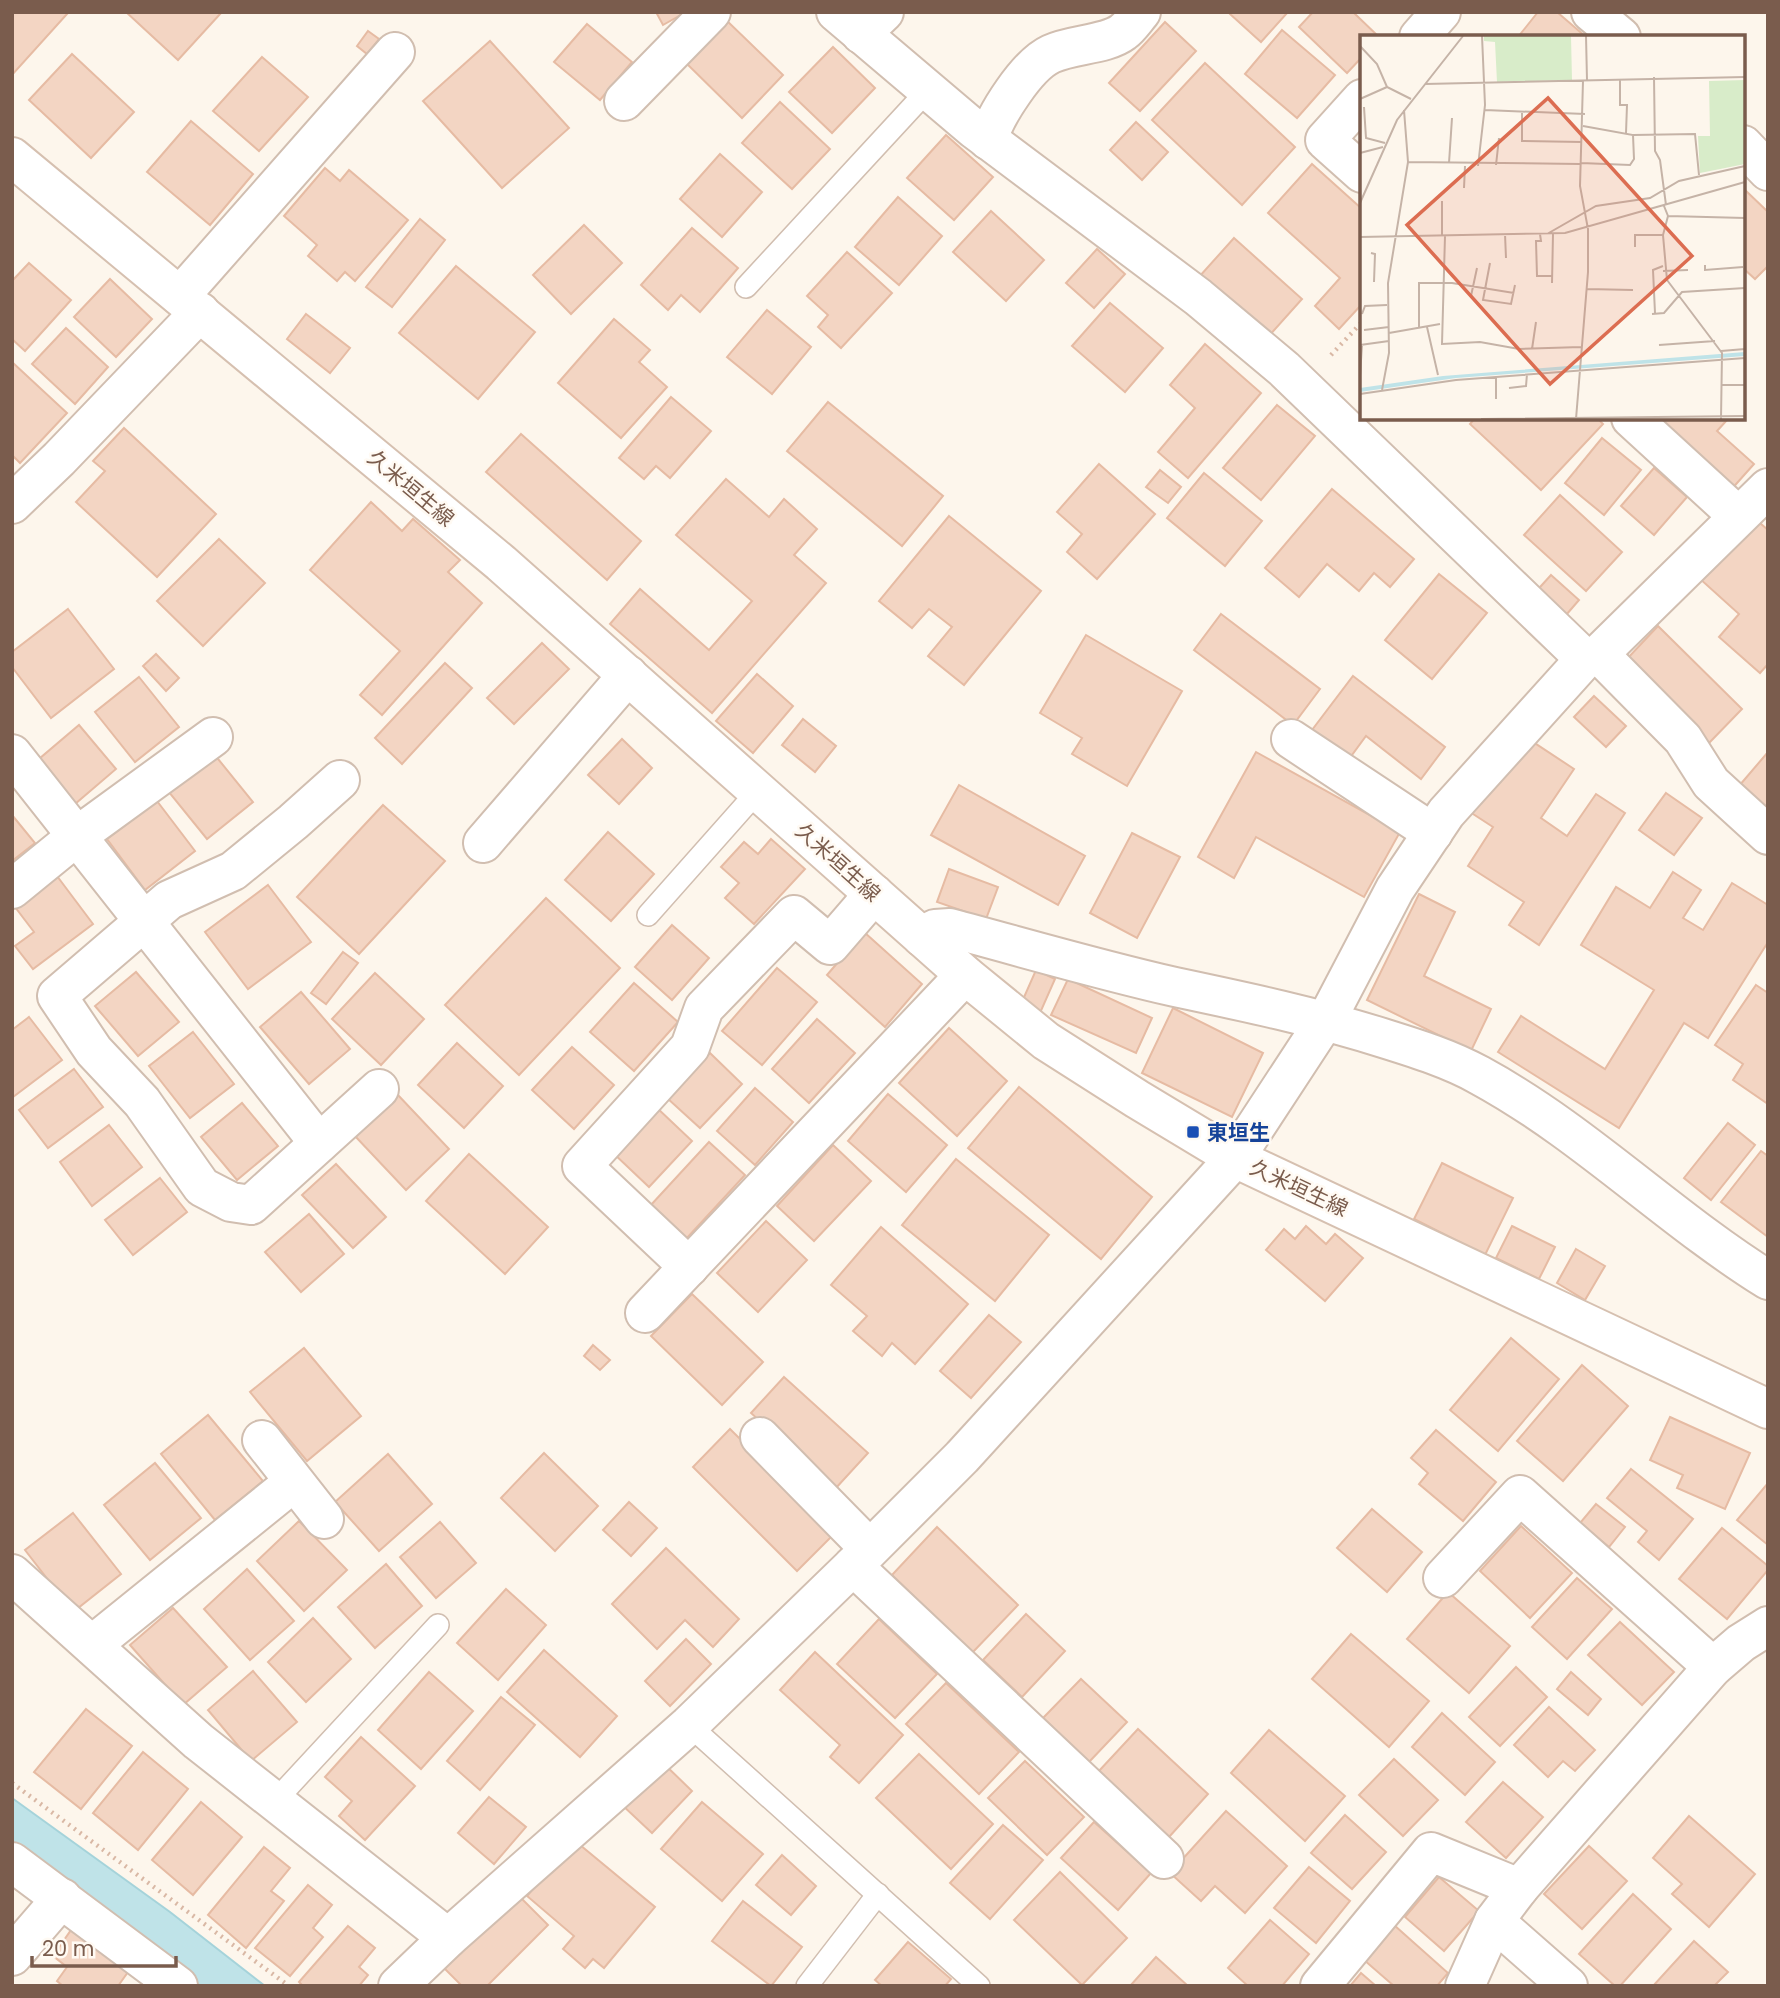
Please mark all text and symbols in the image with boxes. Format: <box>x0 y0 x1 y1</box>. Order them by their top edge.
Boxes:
inset map <box>1360 35 1745 420</box>
street label: 久米垣生線 <box>361 443 461 533</box>
street label: 久米垣生線 <box>789 816 887 908</box>
place label: 東垣生 <box>1207 1118 1270 1147</box>
marker: 東垣生 <box>1185 1124 1201 1140</box>
street label: 久米垣生線 <box>1245 1153 1353 1223</box>
scale bar <box>32 1924 175 1968</box>
text: 20 m <box>42 1934 95 1963</box>

